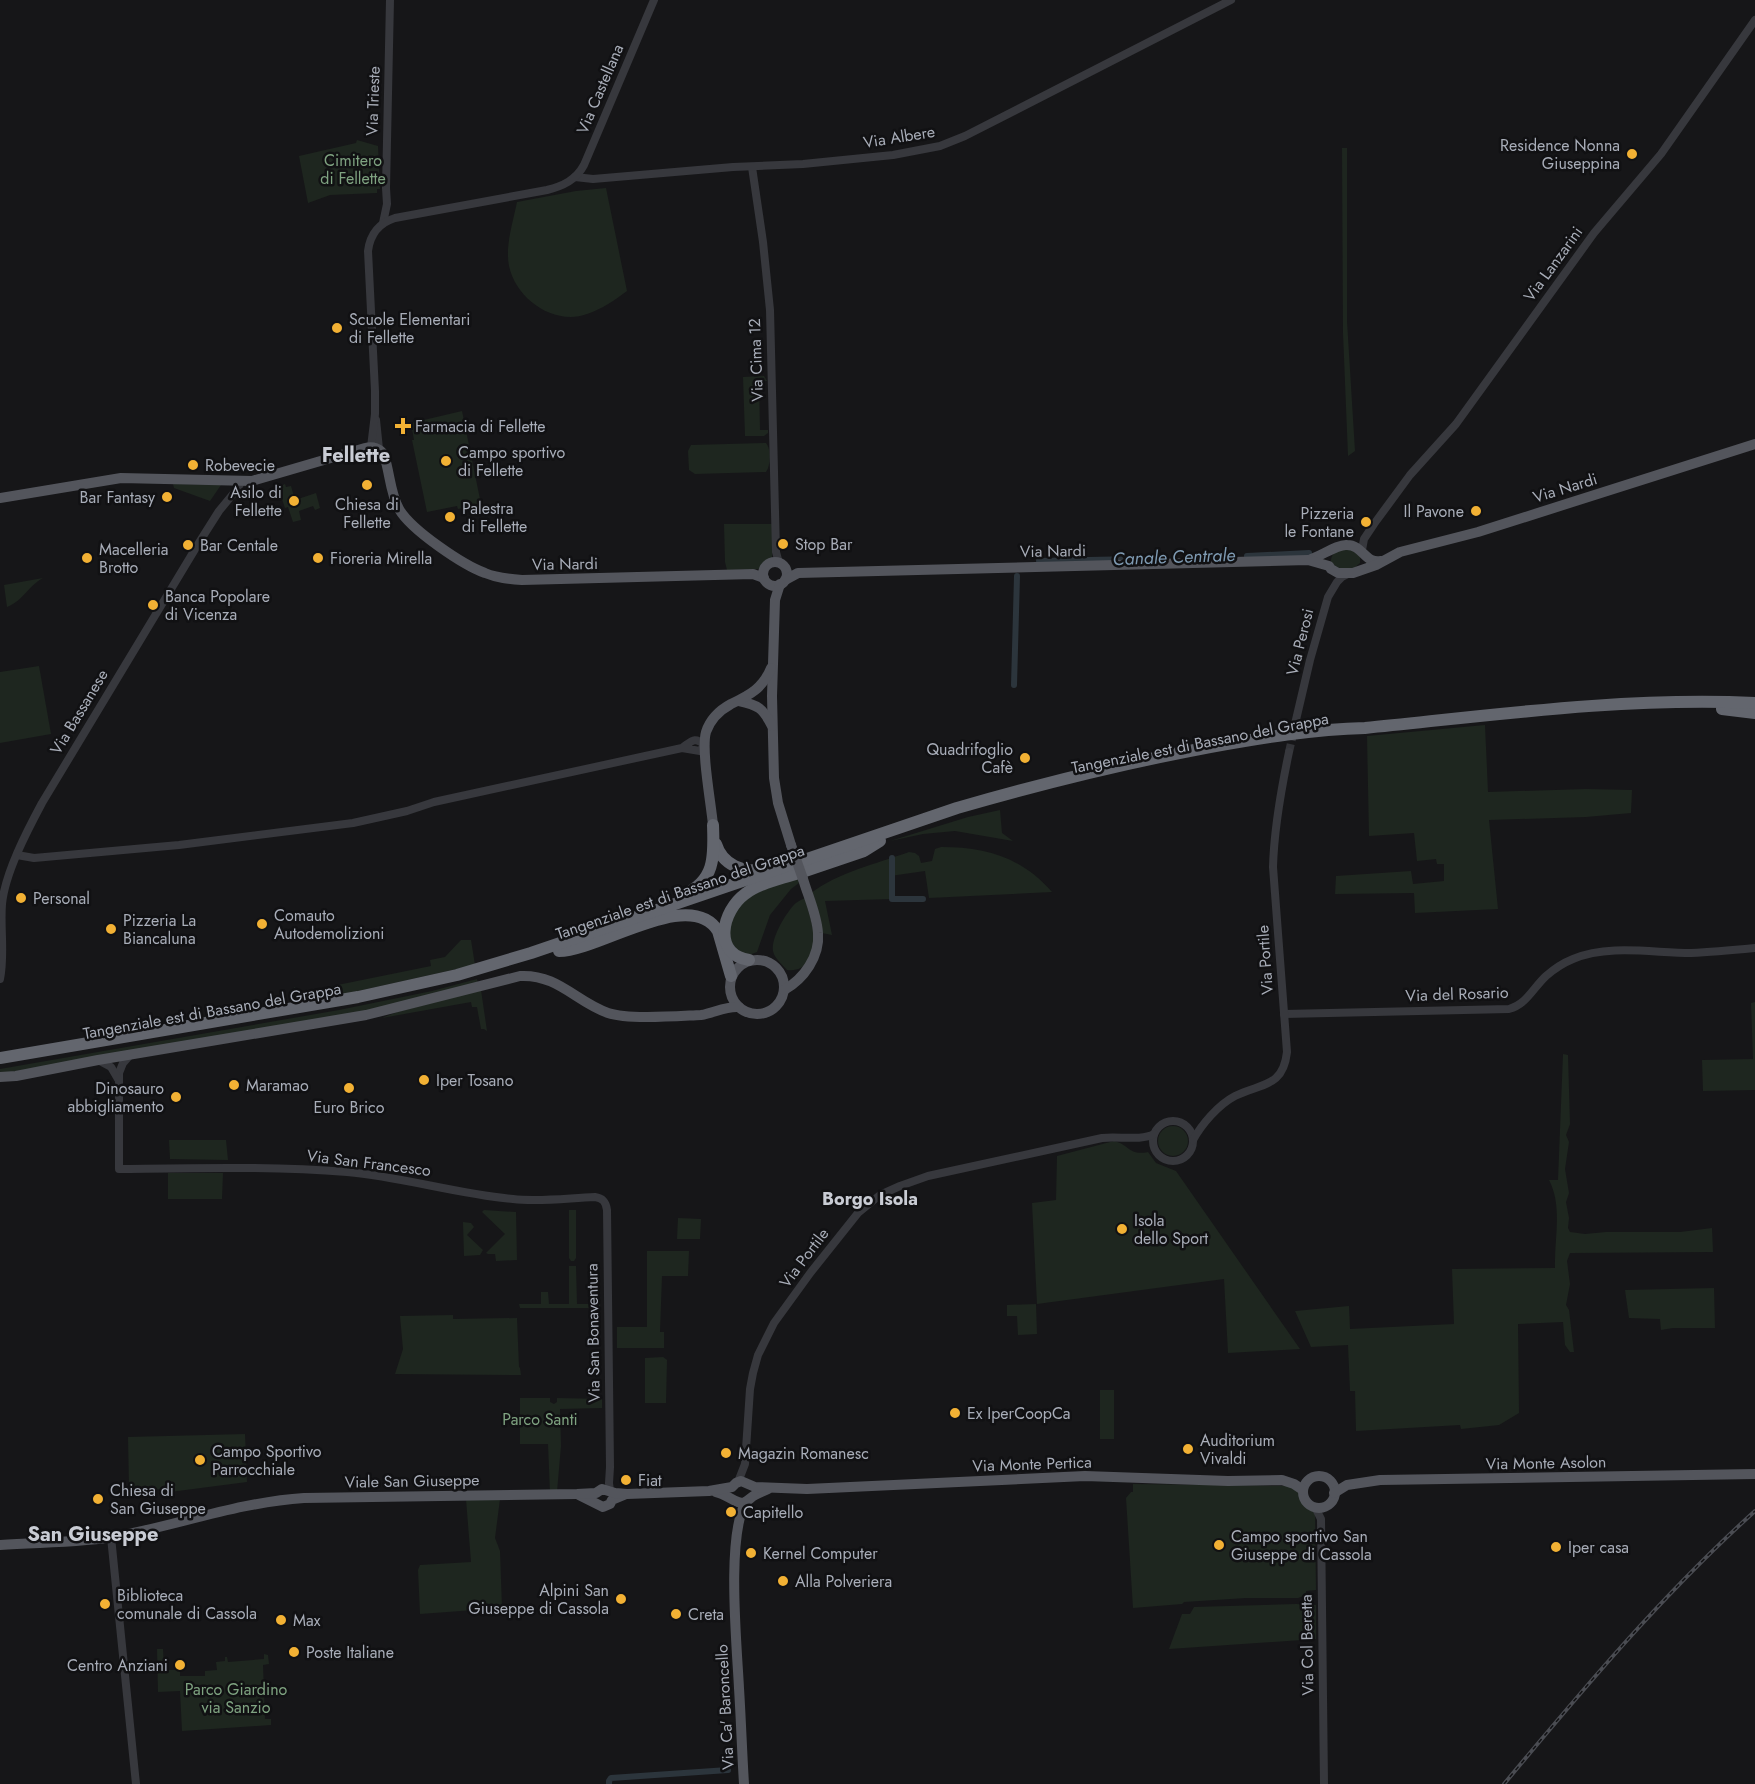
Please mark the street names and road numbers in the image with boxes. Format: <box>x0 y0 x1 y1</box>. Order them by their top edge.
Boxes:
street label: Via Castellana <box>571 41 629 137</box>
street label: Via Trieste <box>360 66 386 136</box>
street label: Via Albere <box>861 120 937 154</box>
street label: Via Lanzarini <box>1518 222 1588 306</box>
street label: Via Cima 12 <box>743 318 769 402</box>
street label: Via Nardi <box>1530 467 1600 509</box>
street label: Via Nardi <box>1020 539 1086 563</box>
street label: Via Nardi <box>532 552 598 576</box>
street label: Via Perosi <box>1281 606 1319 678</box>
street label: Via Bassanese <box>44 665 114 759</box>
street label: Tangenziale est di Bassano del Grappa <box>1069 707 1331 779</box>
street label: Tangenziale est di Bassano del Grappa <box>553 839 807 945</box>
street label: Via Portile <box>1251 924 1279 996</box>
street label: Tangenziale est di Bassano del Grappa <box>81 977 343 1045</box>
street label: Via del Rosario <box>1405 981 1509 1007</box>
street label: Via San Francesco <box>306 1144 433 1182</box>
street label: Via Portile <box>774 1223 834 1293</box>
street label: Via San Bonaventura <box>580 1263 606 1403</box>
street label: Via Monte Pertica <box>972 1450 1092 1478</box>
street label: Via Monte Asolon <box>1485 1450 1607 1476</box>
street label: Viale San Giuseppe <box>344 1468 480 1494</box>
street label: Via Col Beretta <box>1295 1594 1319 1696</box>
street label: Via Ca' Baroncello <box>710 1643 740 1770</box>

